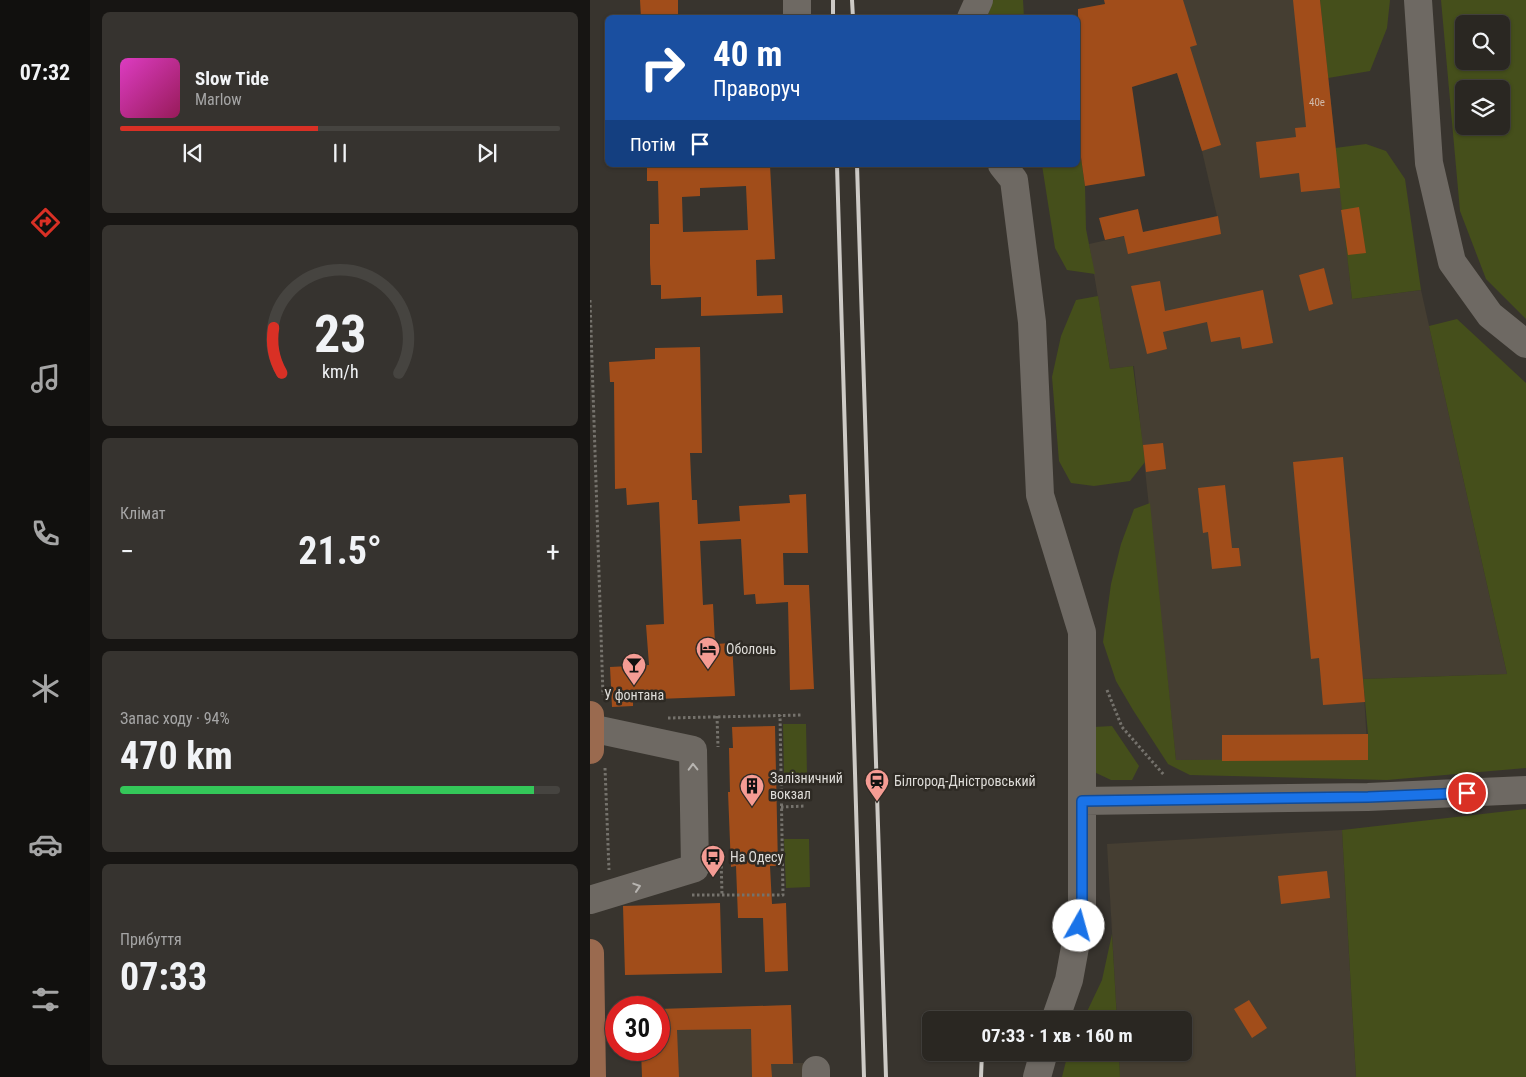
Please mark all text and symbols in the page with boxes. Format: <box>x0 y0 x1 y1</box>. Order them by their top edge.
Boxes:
map controls <box>1455 15 1510 135</box>
button: search <box>1455 15 1510 70</box>
text: 40 m <box>713 34 782 75</box>
icon: right <box>630 35 695 100</box>
text: 07:32 <box>20 60 70 85</box>
text: Slow Tide <box>195 67 269 90</box>
text: Праворуч <box>713 76 801 101</box>
button: layers <box>1455 80 1510 135</box>
text: Marlow <box>195 90 242 109</box>
house number: 40е <box>1309 96 1325 109</box>
icon: arrive <box>686 130 714 158</box>
text: Потім <box>630 133 676 156</box>
icon: previous <box>179 139 207 167</box>
icon: pause <box>326 139 354 167</box>
icon: next <box>473 139 501 167</box>
icon: directions <box>28 205 63 240</box>
text: 23 <box>314 304 366 365</box>
icon: music <box>28 361 63 396</box>
text: km/h <box>322 361 358 382</box>
text: Клімат <box>120 504 165 523</box>
icon: phone <box>28 516 63 551</box>
text: 21.5° <box>298 529 382 573</box>
text: − <box>120 535 134 568</box>
text: + <box>546 535 560 568</box>
hotel icon: Оболонь <box>695 636 721 670</box>
place label: Оболонь <box>726 641 776 657</box>
bar icon: У фонтана <box>621 652 647 686</box>
icon: climate <box>28 671 63 706</box>
place label: У фонтана <box>604 687 664 703</box>
text: Запас ходу · 94% <box>120 709 230 728</box>
text: 470 km <box>120 734 233 778</box>
one-way arrow <box>688 763 698 770</box>
station icon: Білгород-Дністровський <box>864 768 890 802</box>
place label: Залізничний вокзал <box>770 770 843 802</box>
pin <box>1446 772 1488 814</box>
building icon: Залізничний вокзал <box>739 773 765 807</box>
place label: Білгород-Дністровський <box>894 773 1036 789</box>
icon: arrive <box>1453 779 1481 807</box>
icon: car <box>28 827 63 862</box>
bus stop icon: На Одесу <box>700 844 726 878</box>
place label: На Одесу <box>730 849 784 865</box>
one-way arrow <box>632 883 641 893</box>
position arrow <box>1052 899 1104 951</box>
text: Прибуття <box>120 930 182 949</box>
text: 07:33 <box>120 955 207 999</box>
icon: filters <box>28 982 63 1017</box>
speed limit sign: 30 <box>605 996 670 1061</box>
text: 07:33 · 1 хв · 160 m <box>981 1024 1133 1047</box>

